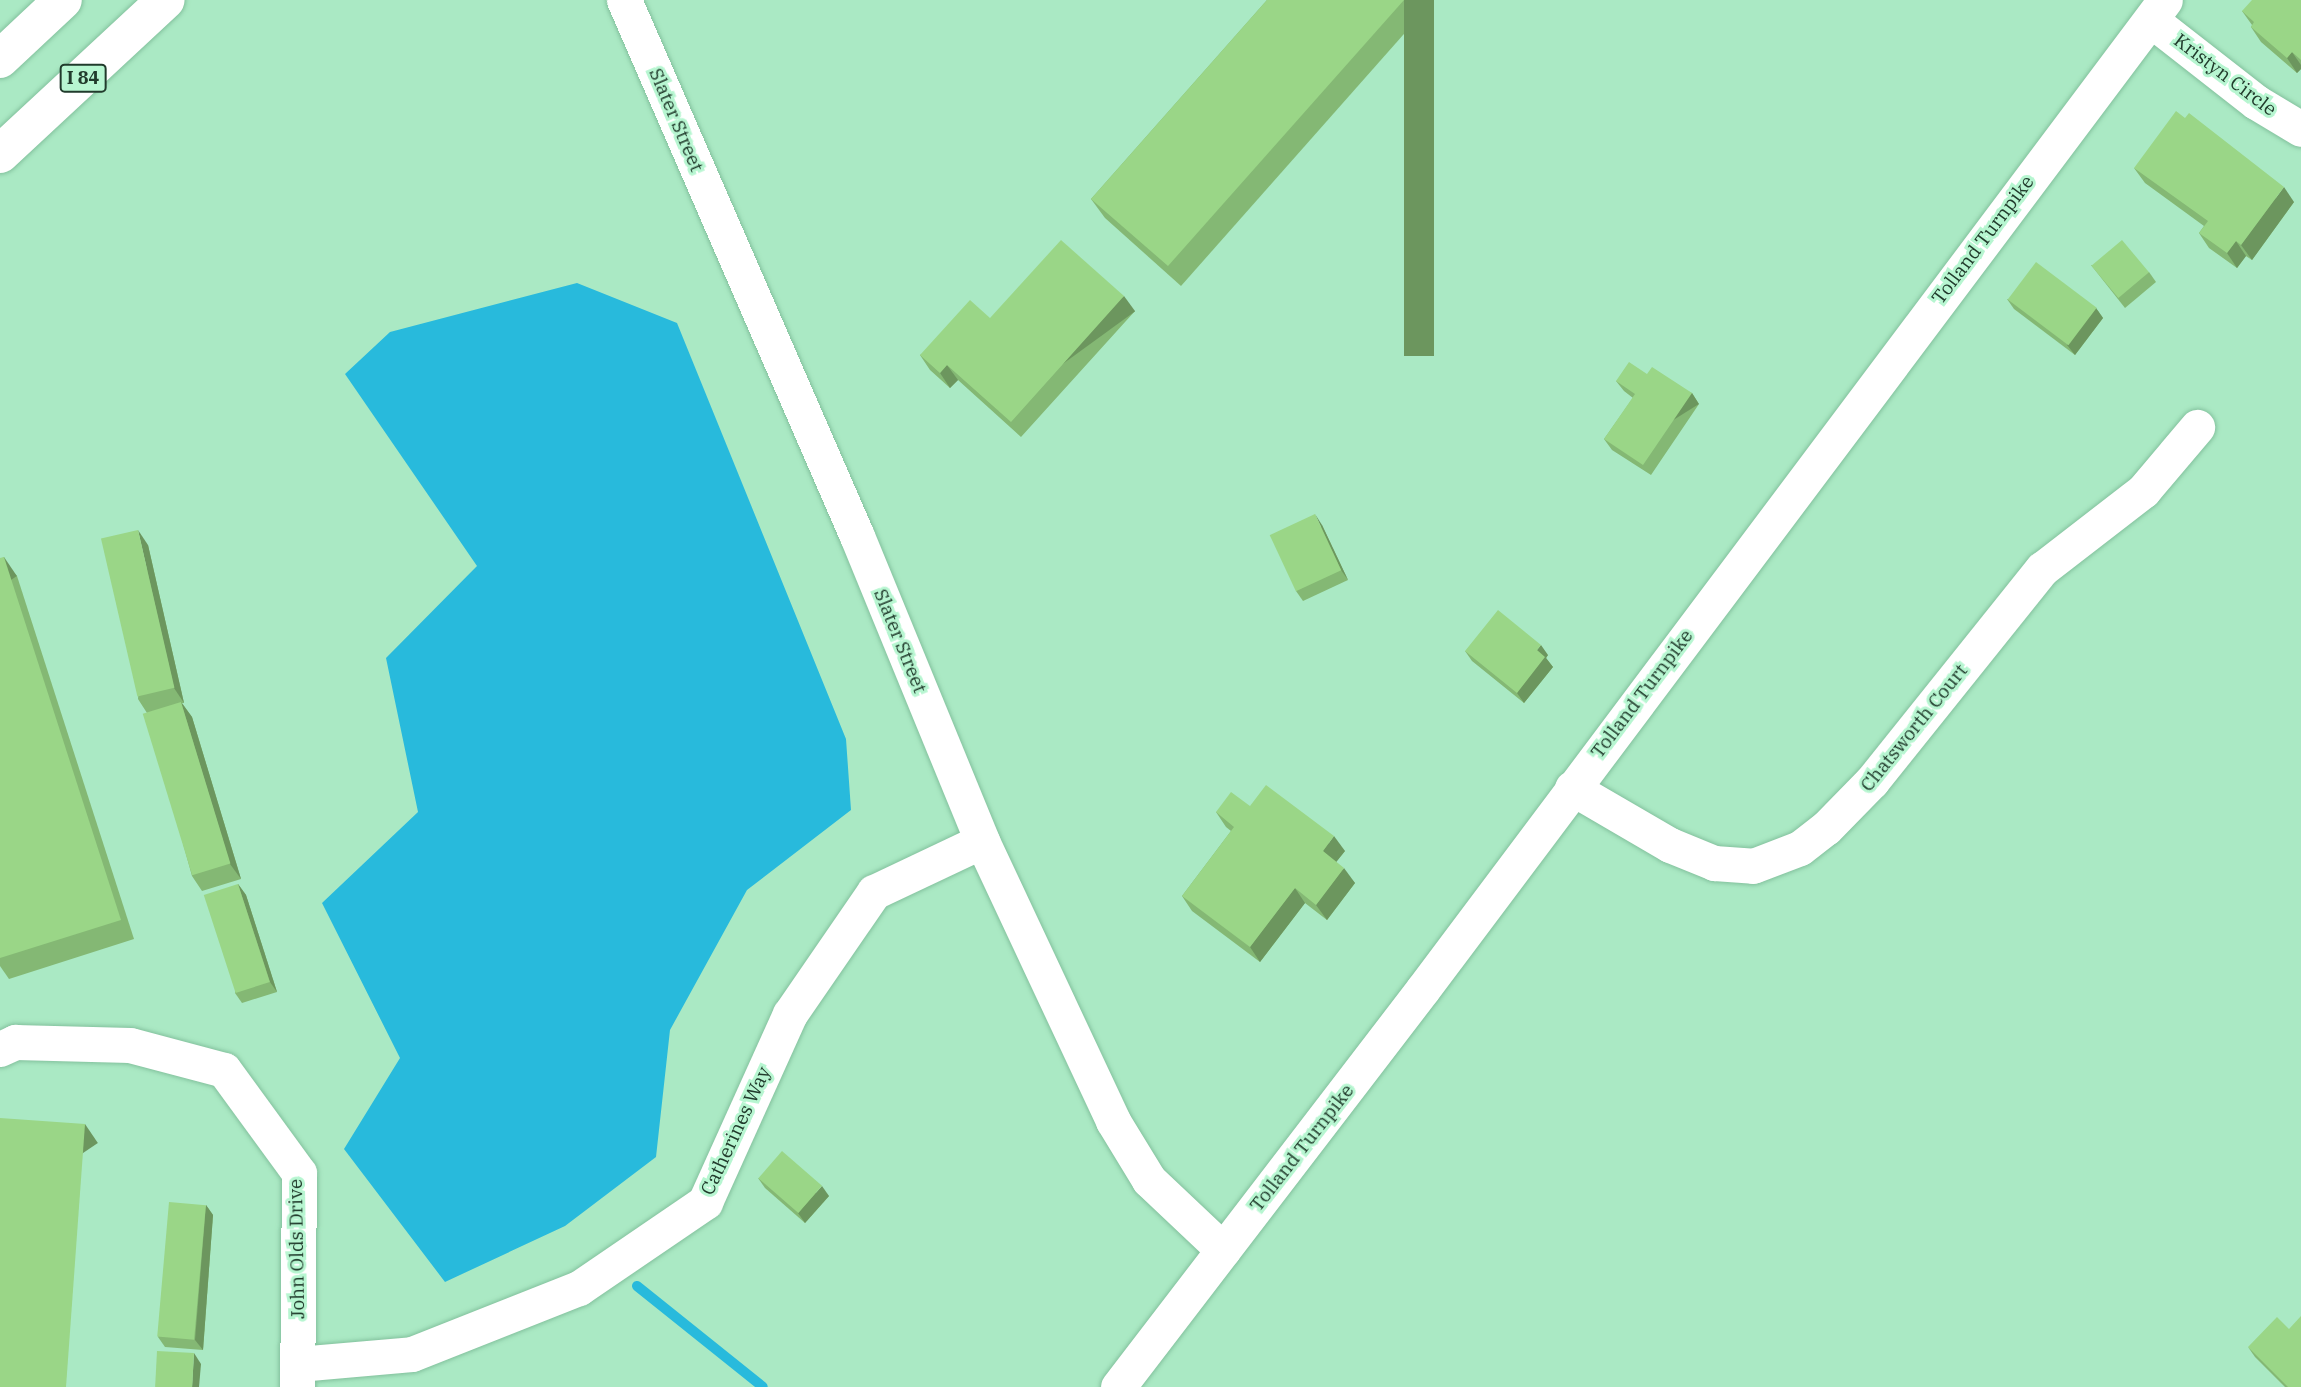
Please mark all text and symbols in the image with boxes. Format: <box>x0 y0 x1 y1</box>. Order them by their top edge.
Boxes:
street label: Kristyn Circle <box>2169 29 2281 121</box>
road number: I 84 <box>58 64 108 92</box>
street label: Slater Street <box>644 65 708 175</box>
street label: Tolland Turnpike <box>1927 171 2039 309</box>
street label: Slater Street <box>869 586 931 696</box>
street label: Tolland Turnpike <box>1586 625 1698 763</box>
street label: Chatsworth Court <box>1856 660 1972 796</box>
street label: Catherines Way <box>696 1063 776 1199</box>
street label: Tolland Turnpike <box>1245 1080 1359 1216</box>
street label: John Olds Drive <box>284 1179 310 1319</box>

